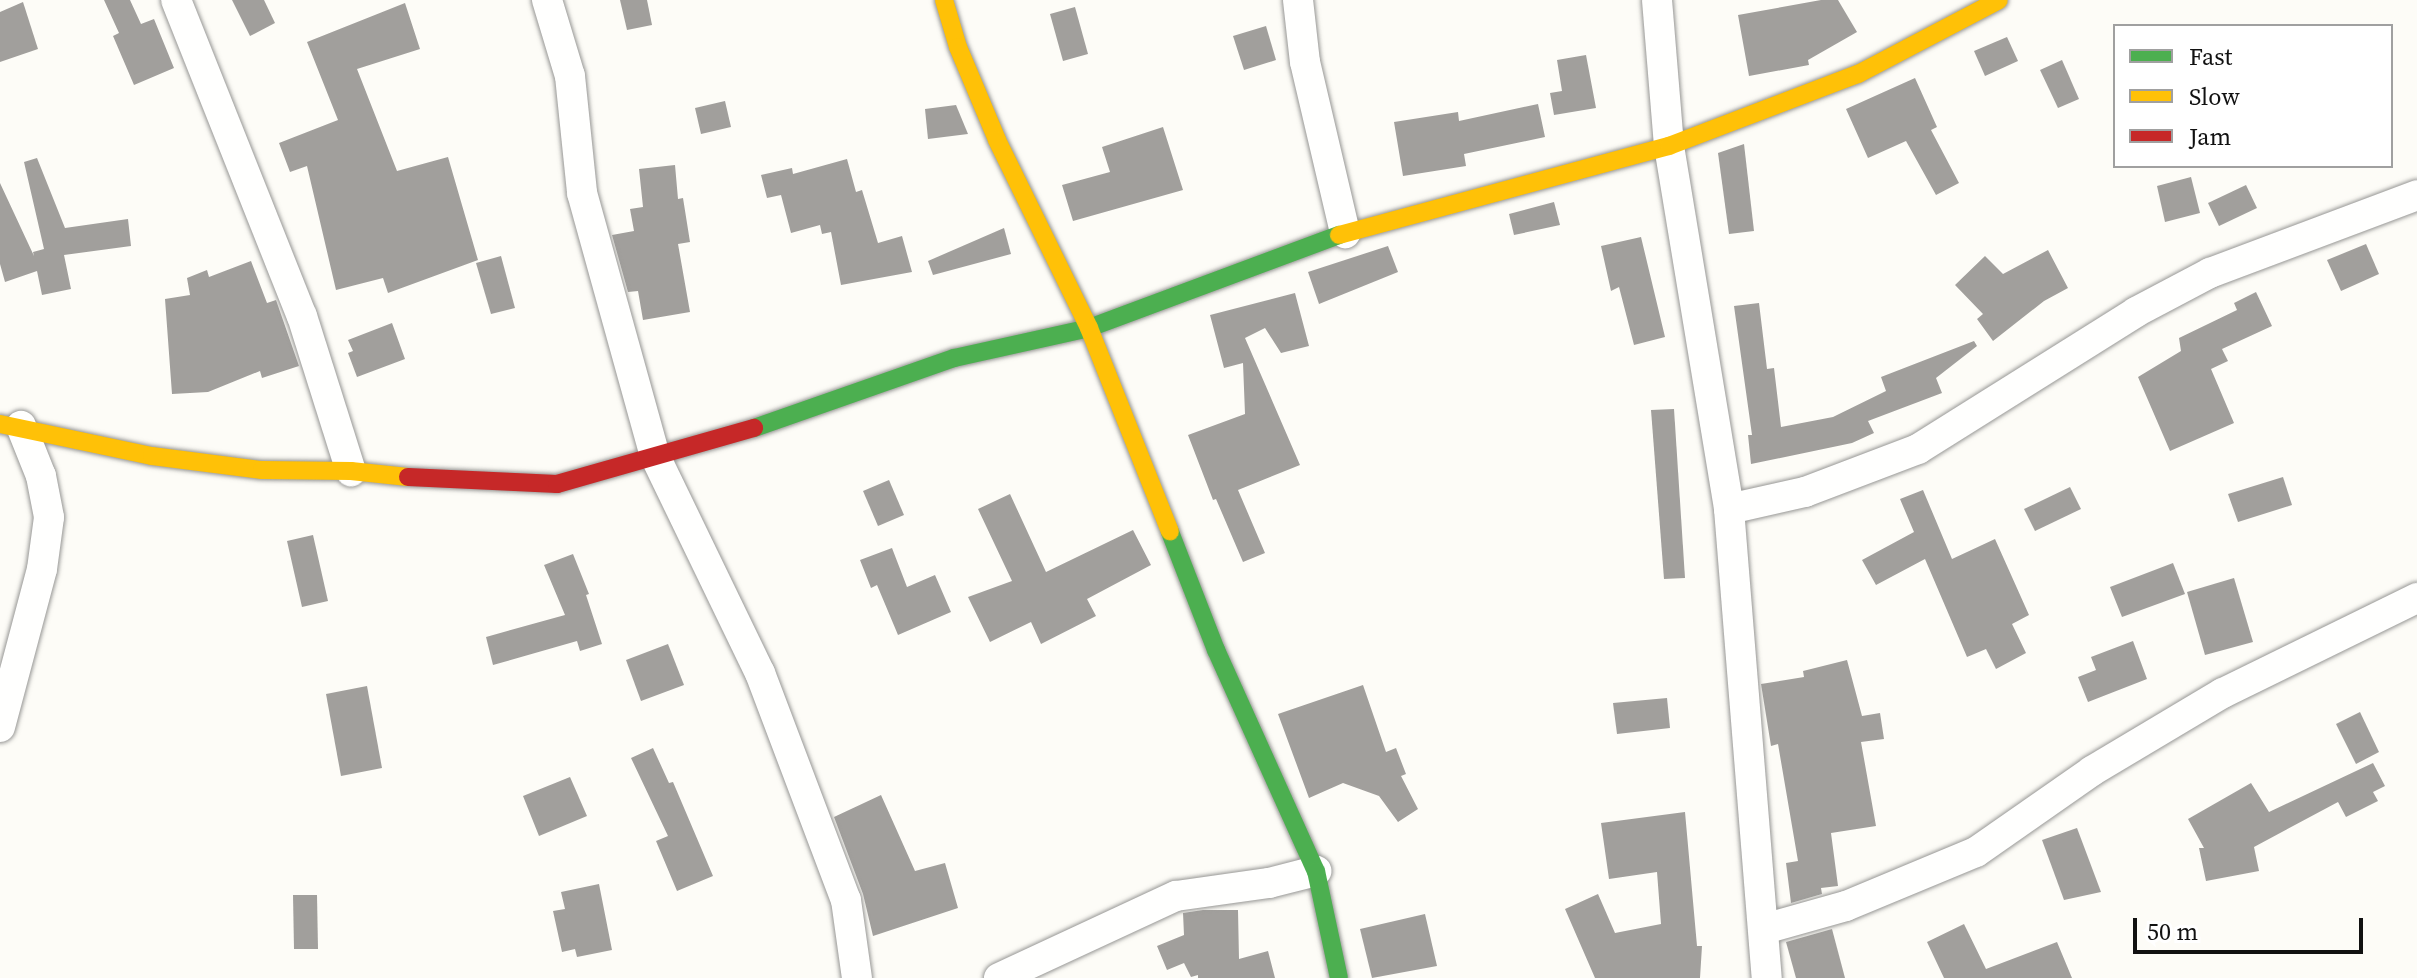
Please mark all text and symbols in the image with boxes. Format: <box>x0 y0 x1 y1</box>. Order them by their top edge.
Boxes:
legend <box>2113 24 2393 168</box>
text: Fast <box>2189 40 2232 73</box>
text: Slow <box>2189 80 2240 113</box>
text: Jam <box>2189 120 2231 153</box>
scale bar <box>2137 902 2367 952</box>
text: 50 m <box>2147 915 2198 948</box>

